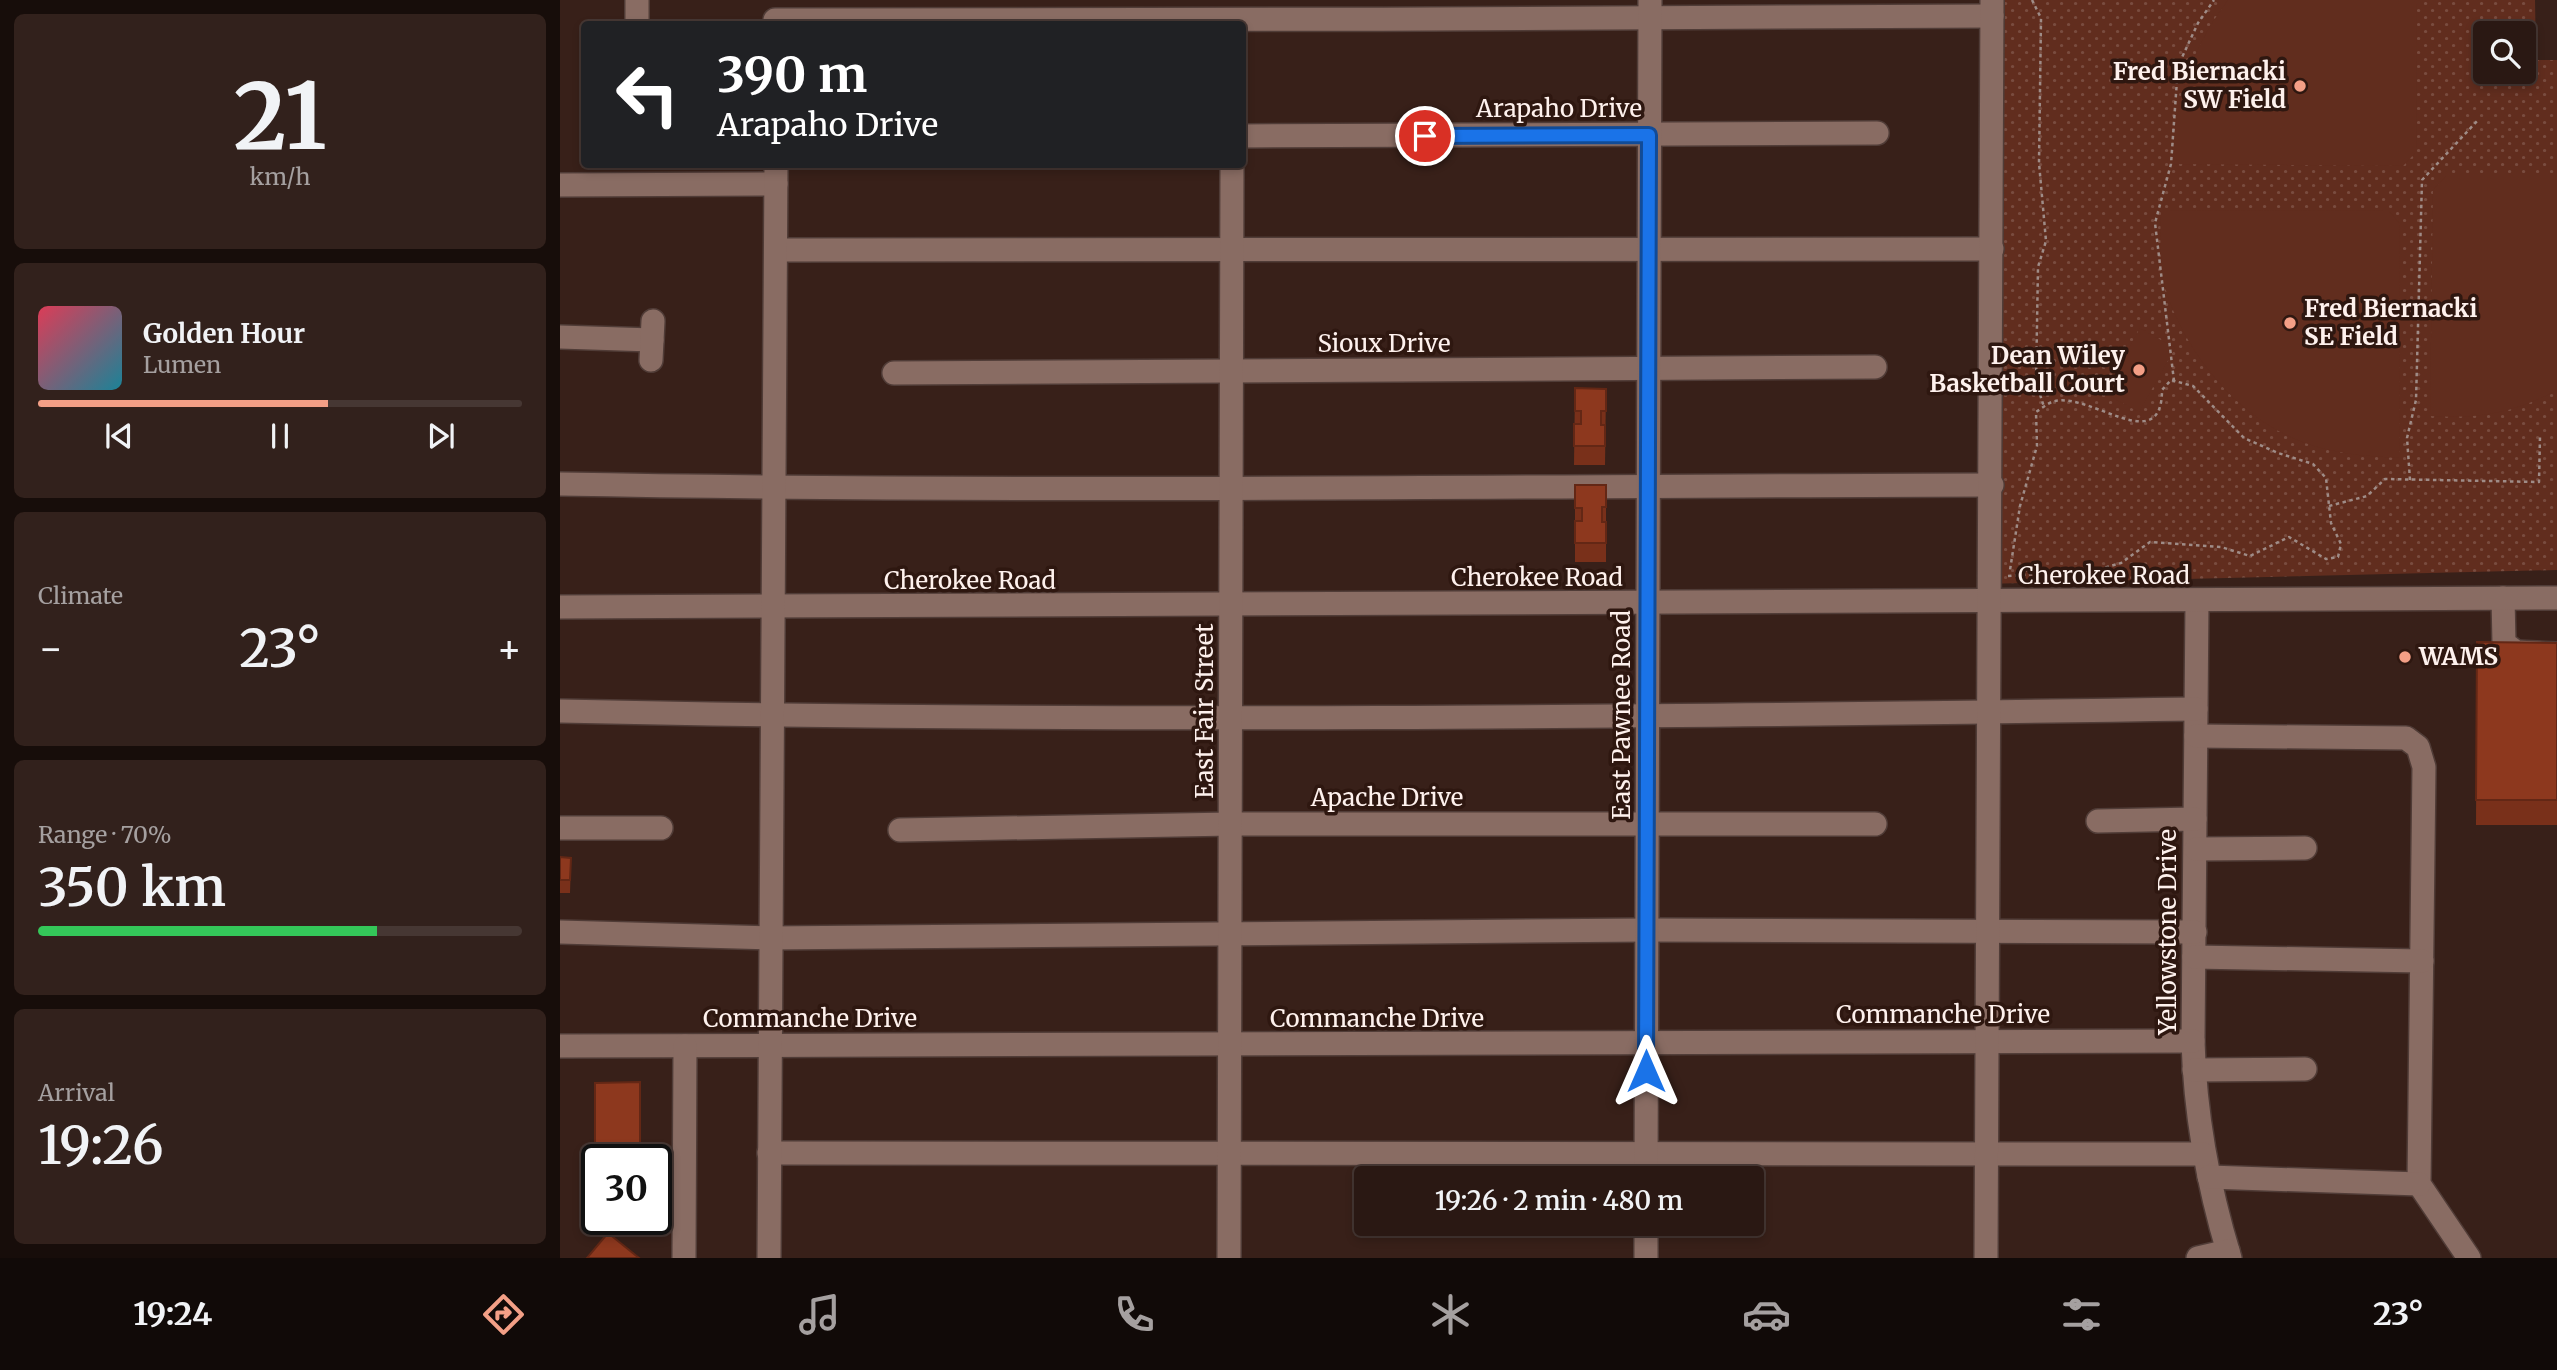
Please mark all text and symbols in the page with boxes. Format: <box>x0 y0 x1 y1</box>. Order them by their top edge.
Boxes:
map controls <box>2473 21 2536 84</box>
button: search <box>2473 21 2536 84</box>
text: 390 m <box>717 44 867 105</box>
icon: left <box>602 49 693 140</box>
place label: Fred Biernacki SW Field <box>2113 56 2286 115</box>
text: 21 <box>233 59 327 174</box>
marker: Fred Biernacki SW Field <box>2292 78 2308 94</box>
street label: Arapaho Drive <box>1475 93 1642 124</box>
text: Arapaho Drive <box>717 105 938 145</box>
pin <box>1395 106 1455 166</box>
icon: arrive <box>1406 117 1444 155</box>
text: km/h <box>250 162 310 191</box>
place label: Fred Biernacki SE Field <box>2304 293 2477 352</box>
marker: Fred Biernacki SE Field <box>2282 315 2298 331</box>
text: Golden Hour <box>143 317 305 350</box>
street label: Sioux Drive <box>1318 328 1450 359</box>
place label: Dean Wiley Basketball Court <box>1929 340 2126 399</box>
text: Lumen <box>143 350 221 379</box>
marker: Dean Wiley Basketball Court <box>2131 362 2147 378</box>
icon: previous <box>100 417 138 455</box>
icon: pause <box>261 417 299 455</box>
icon: next <box>422 417 460 455</box>
street label: Cherokee Road <box>2018 560 2190 591</box>
street label: Cherokee Road <box>1451 562 1623 593</box>
street label: Cherokee Road <box>884 565 1056 596</box>
text: Climate <box>38 581 123 610</box>
street label: East Pawnee Road <box>1606 610 1637 820</box>
text: 23° <box>239 616 321 681</box>
street label: East Fair Street <box>1189 623 1220 799</box>
text: − <box>38 625 63 672</box>
text: + <box>497 625 522 672</box>
place label: WAMS <box>2418 641 2498 672</box>
marker: WAMS <box>2397 649 2413 665</box>
street label: Apache Drive <box>1310 782 1463 813</box>
text: Range · 70% <box>38 820 171 849</box>
street label: Yellowstone Drive <box>2152 829 2183 1036</box>
text: 350 km <box>38 855 226 920</box>
street label: Commanche Drive <box>1836 999 2050 1030</box>
street label: Commanche Drive <box>703 1003 917 1034</box>
street label: Commanche Drive <box>1270 1003 1484 1034</box>
position arrow <box>1609 1034 1683 1108</box>
text: Arrival <box>38 1078 115 1107</box>
text: 19:26 <box>38 1113 164 1178</box>
speed limit sign: 30 <box>581 1144 672 1235</box>
text: 19:26 · 2 min · 480 m <box>1435 1184 1683 1217</box>
icon: directions <box>479 1290 528 1339</box>
icon: music <box>795 1290 844 1339</box>
icon: phone <box>1110 1290 1159 1339</box>
icon: climate <box>1426 1290 1475 1339</box>
icon: car <box>1742 1290 1791 1339</box>
icon: filters <box>2057 1290 2106 1339</box>
text: 19:24 <box>133 1294 212 1334</box>
text: 23° <box>2373 1294 2424 1334</box>

